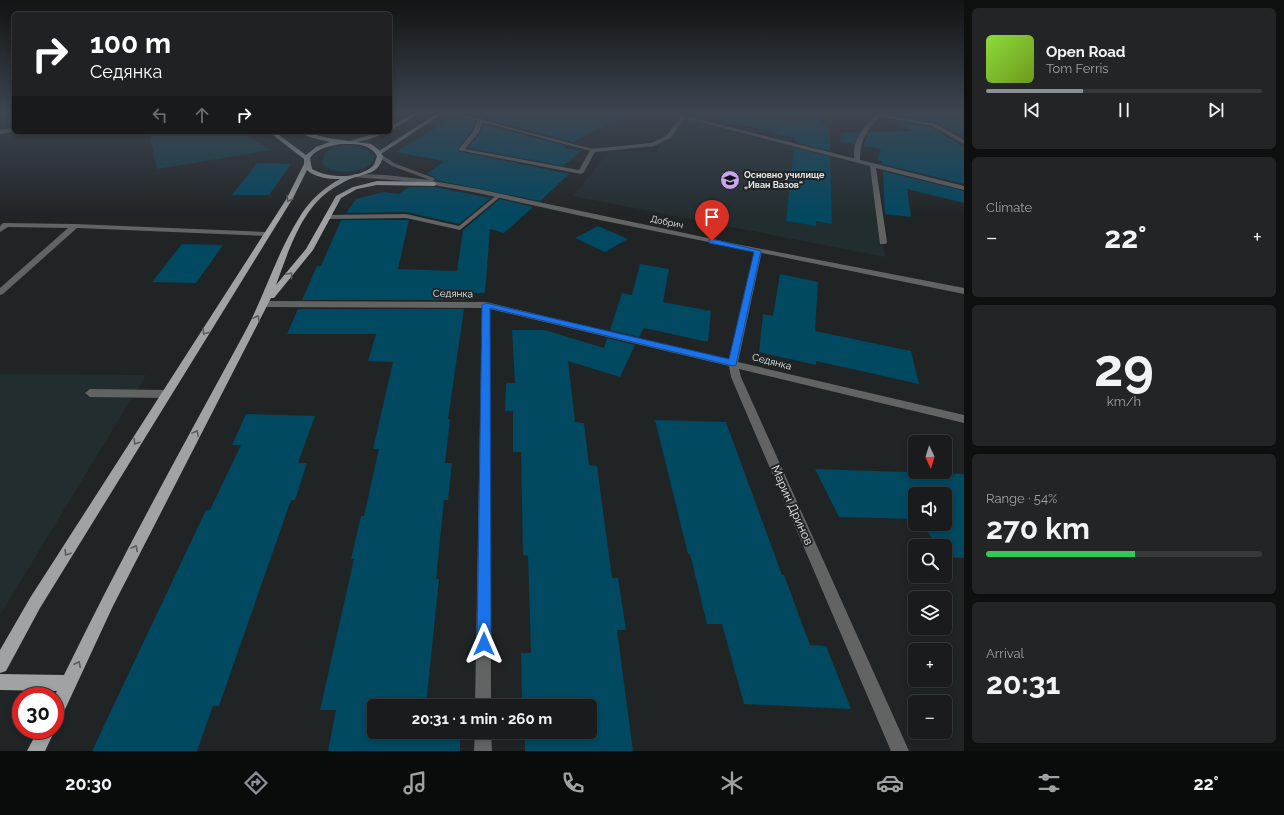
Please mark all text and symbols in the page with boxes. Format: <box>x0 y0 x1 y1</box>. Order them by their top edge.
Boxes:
text: 100 m <box>90 27 171 60</box>
icon: right <box>24 28 76 80</box>
text: Open Road <box>1046 43 1126 61</box>
text: Седянка <box>90 61 162 82</box>
text: Tom Ferris <box>1046 61 1109 76</box>
icon: previous <box>1021 99 1043 121</box>
icon: pause <box>1113 99 1135 121</box>
icon: next <box>1205 99 1227 121</box>
icon: left <box>149 104 171 126</box>
icon: ahead <box>191 104 213 126</box>
icon: right <box>233 104 255 126</box>
school or university icon: Основно училище „Иван Вазов“ <box>719 169 741 191</box>
place label: Основно училище „Иван Вазов“ <box>744 170 825 190</box>
one-way arrow <box>286 195 294 202</box>
pin <box>695 200 729 241</box>
text: Climate <box>986 200 1032 215</box>
icon: arrive <box>701 206 723 228</box>
street label: Добрич <box>650 214 684 230</box>
text: 22° <box>1104 220 1146 255</box>
text: − <box>986 224 998 250</box>
text: + <box>1253 224 1262 250</box>
one-way arrow <box>285 272 292 279</box>
street label: Седянка <box>433 288 473 299</box>
one-way arrow <box>252 315 259 322</box>
one-way arrow <box>202 328 209 335</box>
text: 29 <box>1094 337 1154 398</box>
street label: Седянка <box>751 351 793 372</box>
text: km/h <box>1107 394 1141 409</box>
one-way arrow <box>191 430 199 437</box>
north arrow <box>908 435 952 479</box>
map controls <box>908 435 952 739</box>
one-way arrow <box>133 438 140 445</box>
street label: Марин Дринов <box>768 463 816 547</box>
button: sound <box>908 487 952 531</box>
text: Range · 54% <box>986 491 1057 506</box>
text: 270 km <box>986 511 1090 546</box>
button: search <box>908 539 952 583</box>
one-way arrow <box>130 545 138 552</box>
one-way arrow <box>64 549 72 556</box>
button: layers <box>908 591 952 635</box>
position arrow <box>463 623 505 665</box>
button: + <box>908 643 952 687</box>
text: Arrival <box>986 646 1024 661</box>
one-way arrow <box>73 661 81 669</box>
text: 20:31 <box>986 666 1060 701</box>
speed limit sign: 30 <box>12 687 64 739</box>
button: − <box>908 695 952 739</box>
text: 20:31 · 1 min · 260 m <box>412 710 552 728</box>
icon: directions <box>242 769 270 797</box>
icon: music <box>401 769 429 797</box>
icon: phone <box>559 769 587 797</box>
icon: climate <box>718 769 746 797</box>
icon: car <box>876 769 904 797</box>
icon: filters <box>1035 769 1063 797</box>
text: 20:30 <box>65 773 112 794</box>
text: 22° <box>1193 773 1219 794</box>

